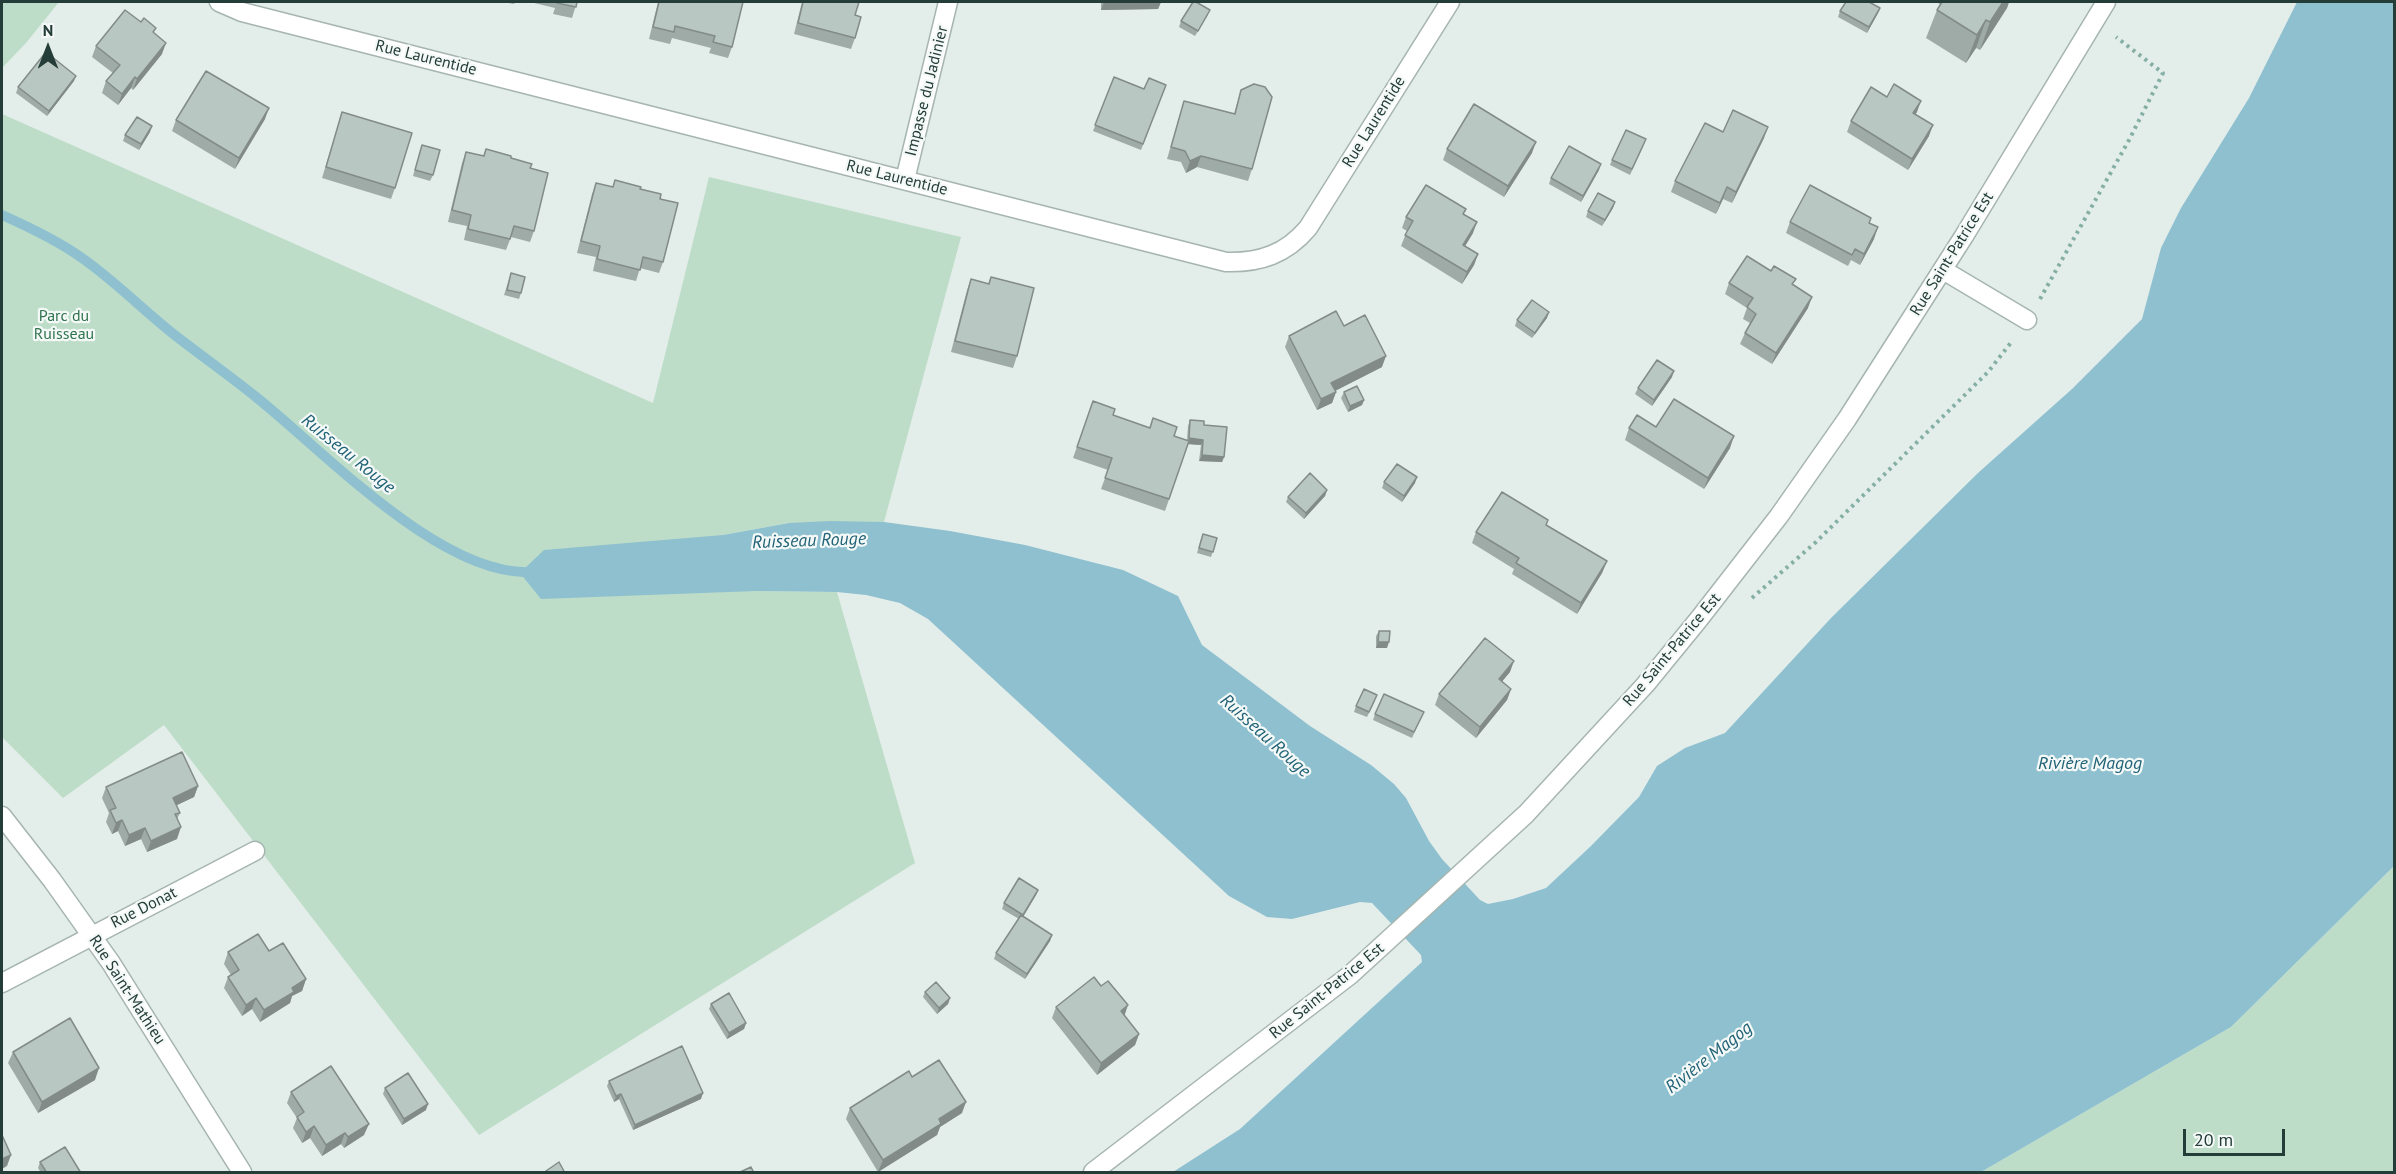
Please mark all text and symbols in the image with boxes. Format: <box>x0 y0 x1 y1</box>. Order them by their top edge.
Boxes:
north arrow <box>18 18 78 78</box>
text: N <box>43 20 53 40</box>
street label: Impasse du Jadinier <box>902 24 952 158</box>
street label: Rue Laurentide <box>373 36 479 80</box>
street label: Rue Laurentide <box>1338 73 1410 171</box>
street label: Rue Laurentide <box>844 156 950 200</box>
street label: Rue Saint-Patrice Est <box>1906 189 1998 319</box>
park label: Parc du Ruisseau <box>34 306 94 344</box>
water label: Ruisseau Rouge <box>297 410 399 498</box>
water label: Ruisseau Rouge <box>752 528 866 554</box>
street label: Rue Saint-Patrice Est <box>1619 589 1725 711</box>
water label: Ruisseau Rouge <box>1215 690 1315 782</box>
water label: Rivière Magog <box>2038 753 2142 775</box>
street label: Rue Donat <box>108 883 180 933</box>
street label: Rue Saint-Mathieu <box>85 932 169 1048</box>
street label: Rue Saint-Patrice Est <box>1266 939 1388 1043</box>
water label: Rivière Magog <box>1661 1017 1757 1099</box>
scale bar <box>2186 1117 2288 1155</box>
text: 20 m <box>2194 1128 2233 1151</box>

